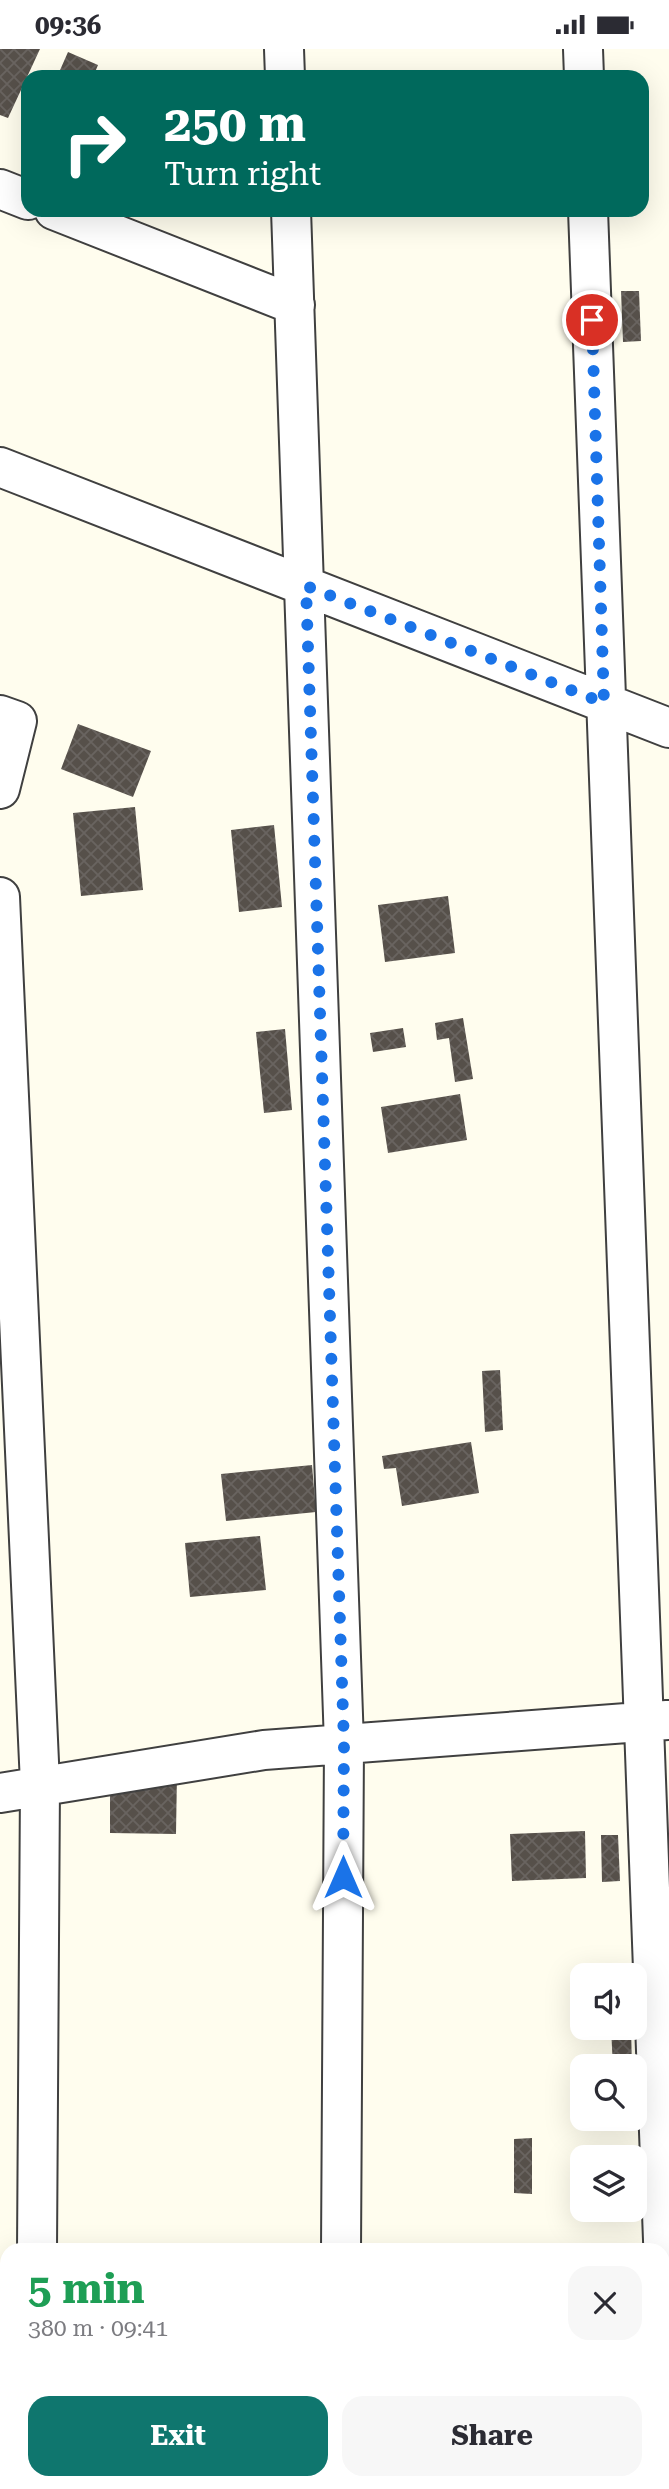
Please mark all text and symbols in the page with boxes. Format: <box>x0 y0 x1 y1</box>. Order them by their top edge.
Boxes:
text: 09:36 <box>35 10 101 40</box>
text: 250 m <box>164 96 306 153</box>
icon: right <box>49 98 140 189</box>
text: Turn right <box>164 155 321 193</box>
pin <box>562 290 622 350</box>
icon: arrive <box>573 301 611 339</box>
position arrow <box>306 1840 380 1914</box>
map controls <box>570 1963 647 2222</box>
button: sound <box>570 1963 647 2040</box>
button: search <box>570 2054 647 2131</box>
button: layers <box>570 2145 647 2222</box>
text: 5 min <box>28 2264 145 2313</box>
button: close <box>568 2266 642 2340</box>
text: 380 m · 09:41 <box>28 2315 168 2342</box>
button: Exit <box>28 2396 328 2476</box>
button: Share <box>342 2396 642 2476</box>

